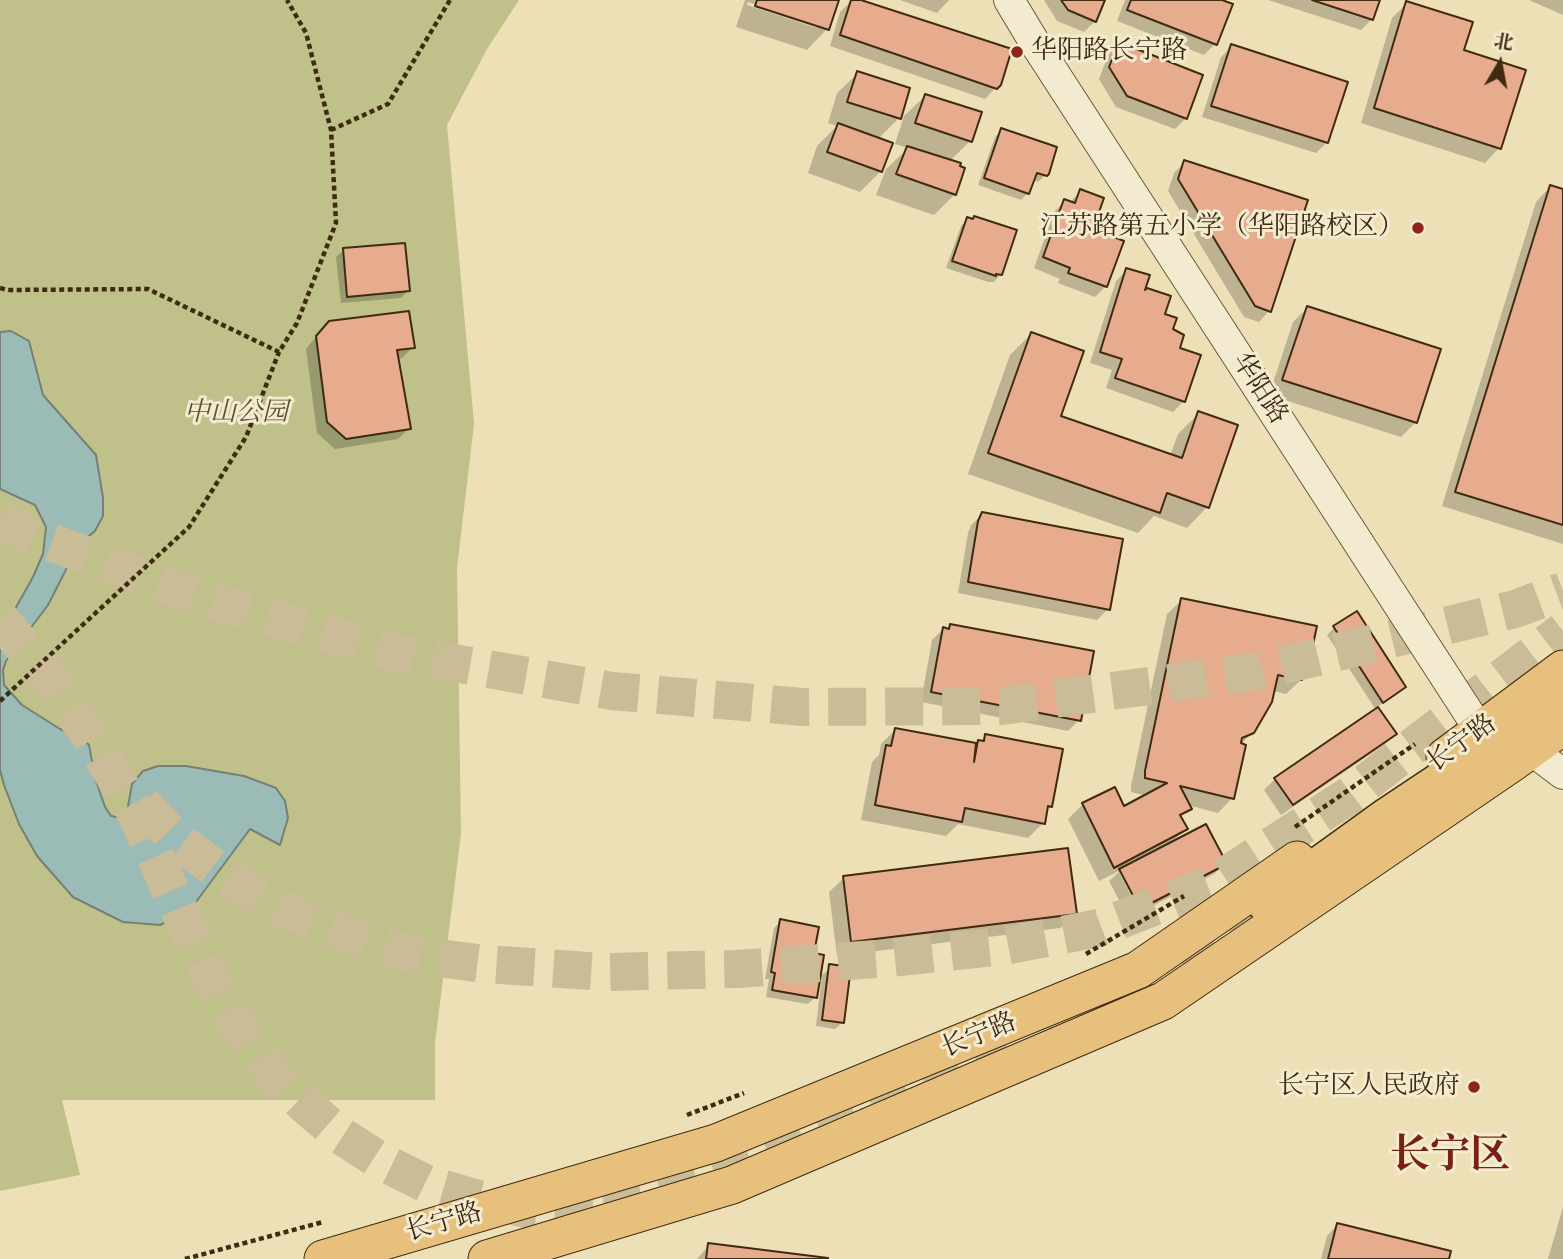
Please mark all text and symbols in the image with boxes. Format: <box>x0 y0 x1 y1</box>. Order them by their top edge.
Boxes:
north arrow <box>1465 28 1535 98</box>
text: 北 <box>1492 30 1515 55</box>
place label: 华阳路长宁路 <box>1031 36 1187 68</box>
marker: 华阳路长宁路 <box>1009 44 1025 60</box>
place label: 江苏路第五小学（华阳路校区） <box>1040 212 1404 244</box>
marker: 江苏路第五小学（华阳路校区） <box>1410 220 1426 236</box>
street label: 华阳路 <box>1225 348 1293 430</box>
park label: 中山公园 <box>184 398 288 430</box>
street label: 长宁路 <box>1421 708 1503 780</box>
street label: 长宁路 <box>937 1007 1021 1065</box>
place label: 长宁区人民政府 <box>1278 1071 1460 1103</box>
marker: 长宁区人民政府 <box>1466 1079 1482 1095</box>
district label: 长宁区 <box>1390 1133 1510 1181</box>
street label: 长宁路 <box>402 1197 486 1249</box>

